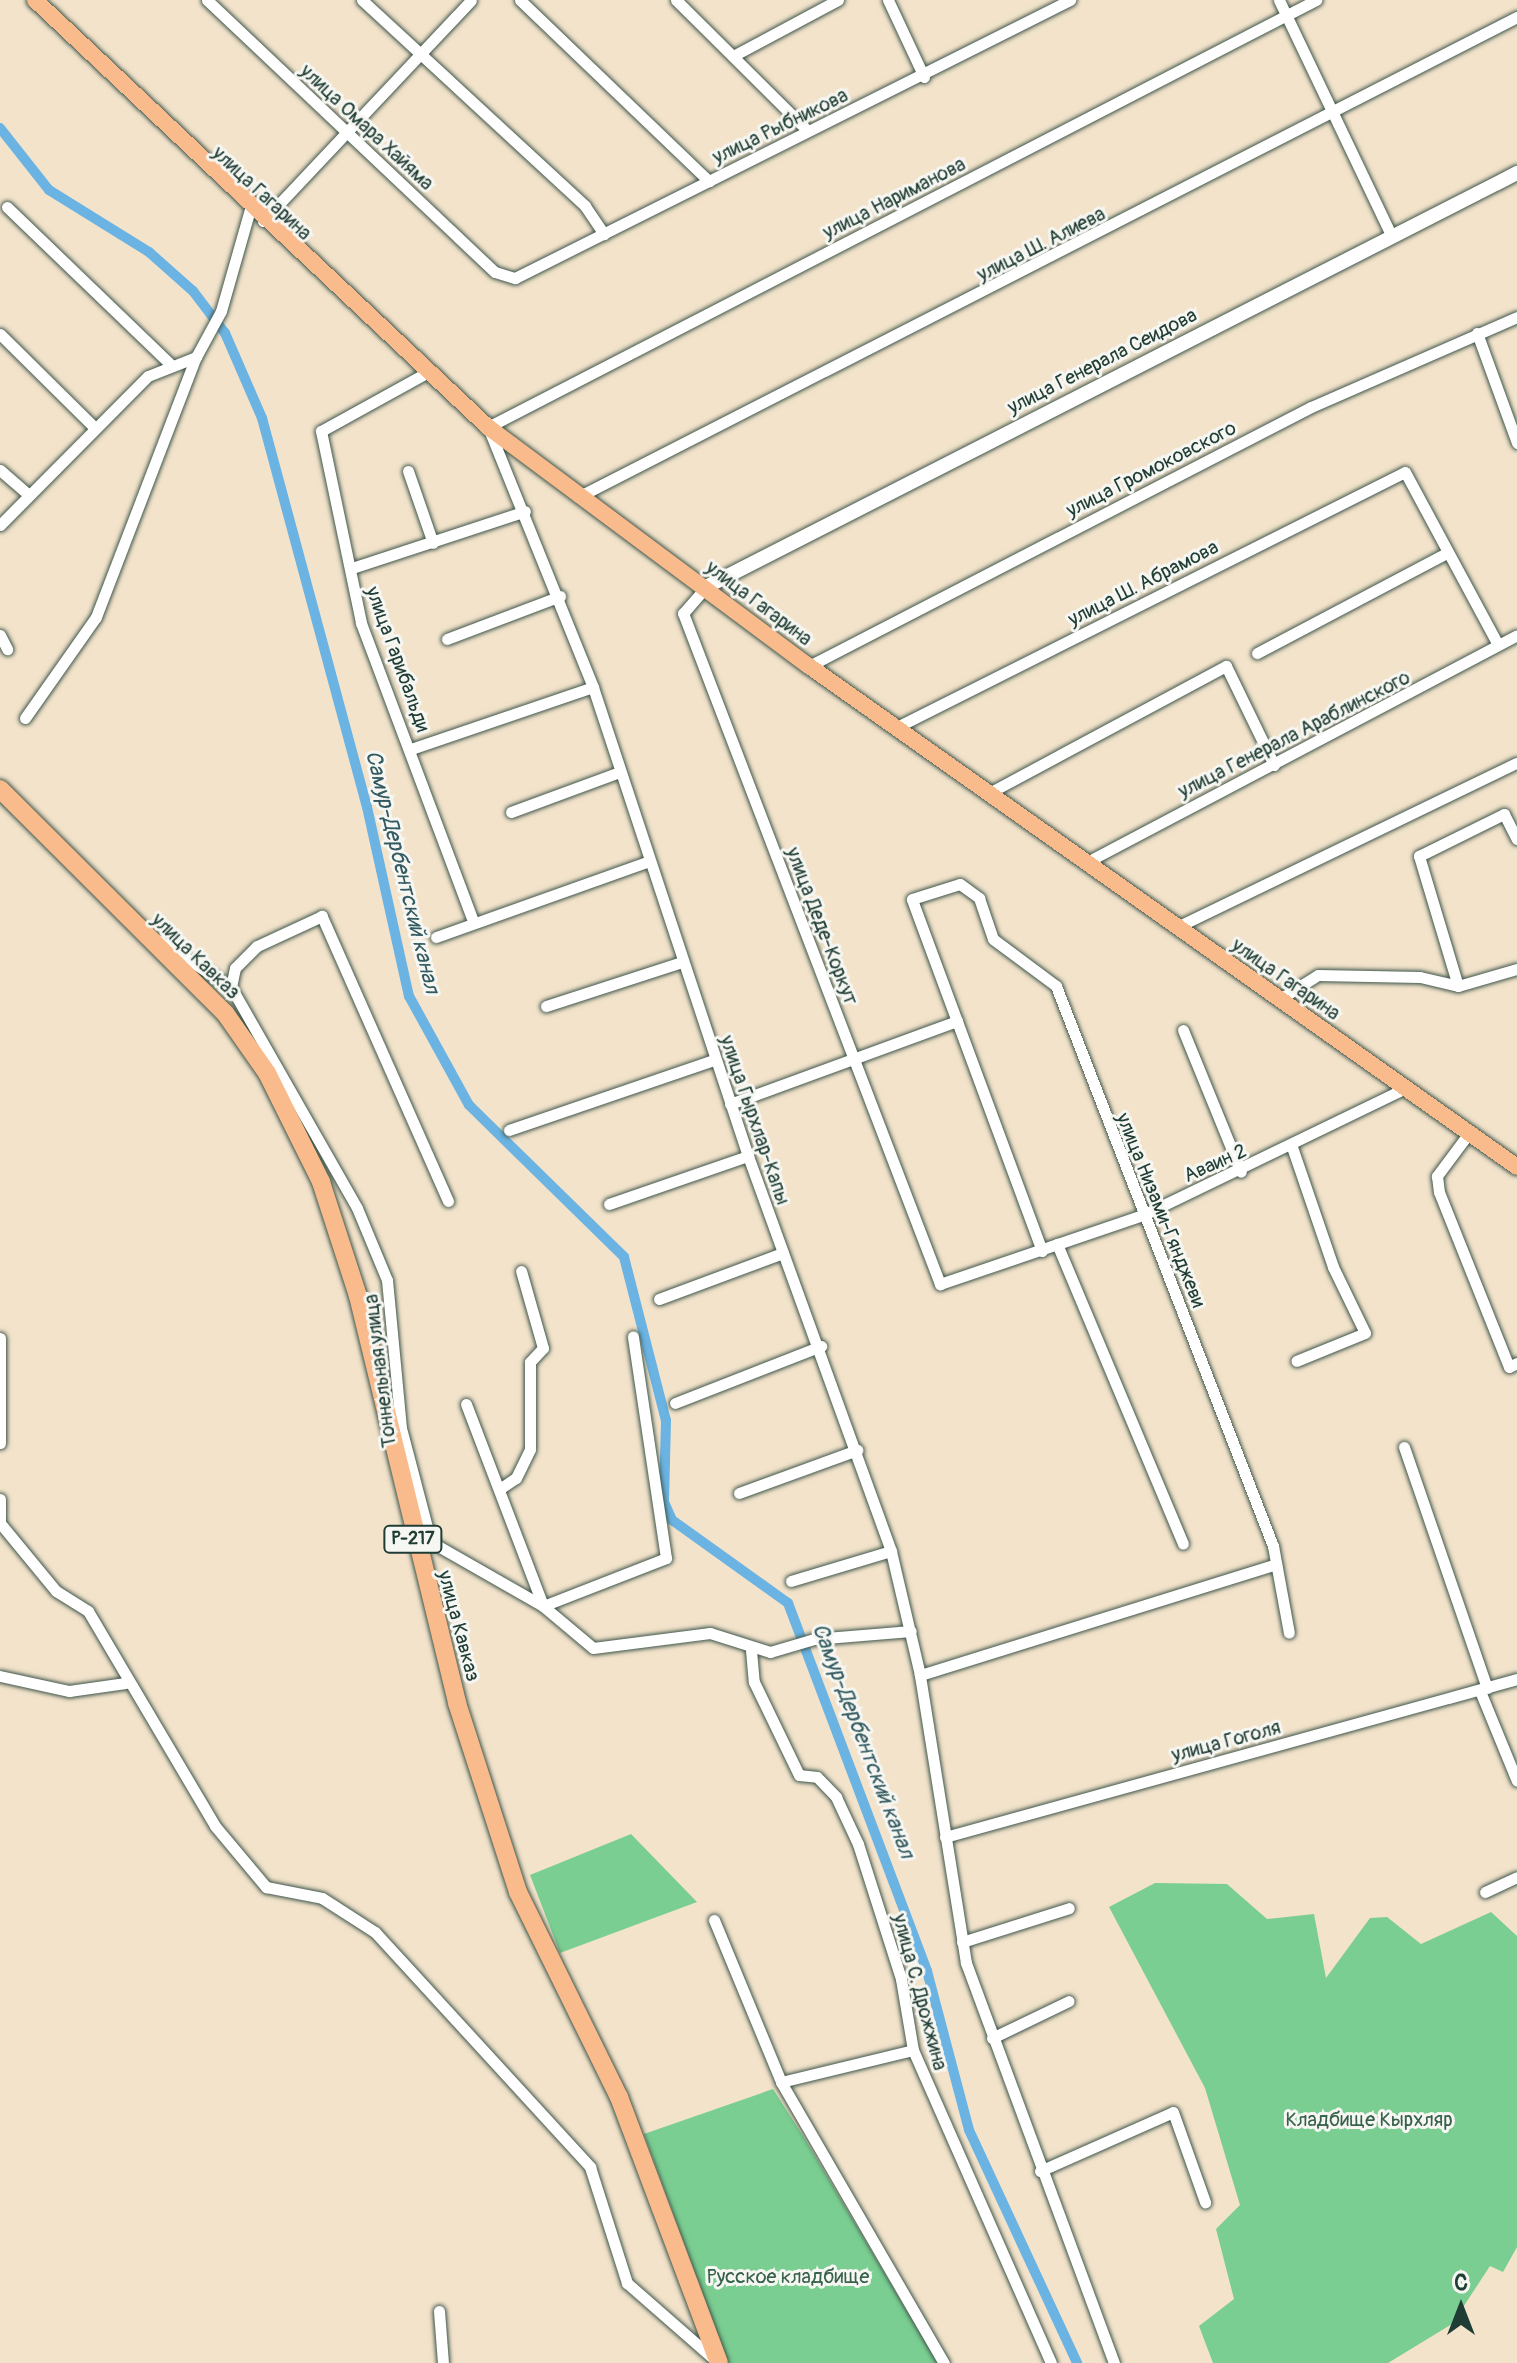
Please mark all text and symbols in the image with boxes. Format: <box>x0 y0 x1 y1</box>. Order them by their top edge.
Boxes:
street label: улица Омара Хайяма <box>295 59 439 195</box>
street label: улица Рыбникова <box>708 83 852 169</box>
street label: улица Гагарина <box>207 141 317 245</box>
street label: улица Нариманова <box>819 152 969 244</box>
street label: улица Ш. Алиева <box>973 201 1109 287</box>
street label: улица Генерала Сеидова <box>1003 303 1201 419</box>
street label: улица Громоковского <box>1062 416 1240 522</box>
street label: улица Ш. Абрамова <box>1064 535 1222 631</box>
street label: улица Гагарина <box>701 555 817 651</box>
street label: улица Гарибальди <box>361 583 435 735</box>
street label: улица Генерала Араблинского <box>1174 665 1414 803</box>
water label: Самур-Дербентский канал <box>359 748 445 996</box>
street label: улица Деде-Коркут <box>781 844 863 1008</box>
street label: улица Кавказ <box>147 908 245 1004</box>
street label: улица Гагарина <box>1227 933 1345 1025</box>
street label: улица Гырхлар-Капы <box>715 1032 795 1208</box>
street label: улица Низами-Гянджеви <box>1111 1109 1211 1311</box>
street label: Аваин 2 <box>1180 1139 1250 1187</box>
street label: Тоннельная улица <box>359 1293 401 1449</box>
road number: Р-217 <box>383 1525 443 1553</box>
street label: улица Кавказ <box>433 1568 485 1684</box>
water label: Самур-Дербентский канал <box>806 1620 920 1862</box>
street label: улица Гоголя <box>1169 1715 1283 1767</box>
street label: улица С. Дрожжина <box>888 1911 952 2073</box>
park label: Кладбище Кырхляр <box>1285 2107 1453 2131</box>
park label: Русское кладбище <box>707 2264 869 2288</box>
north arrow <box>1421 2267 1501 2347</box>
text: С <box>1454 2269 1468 2297</box>

